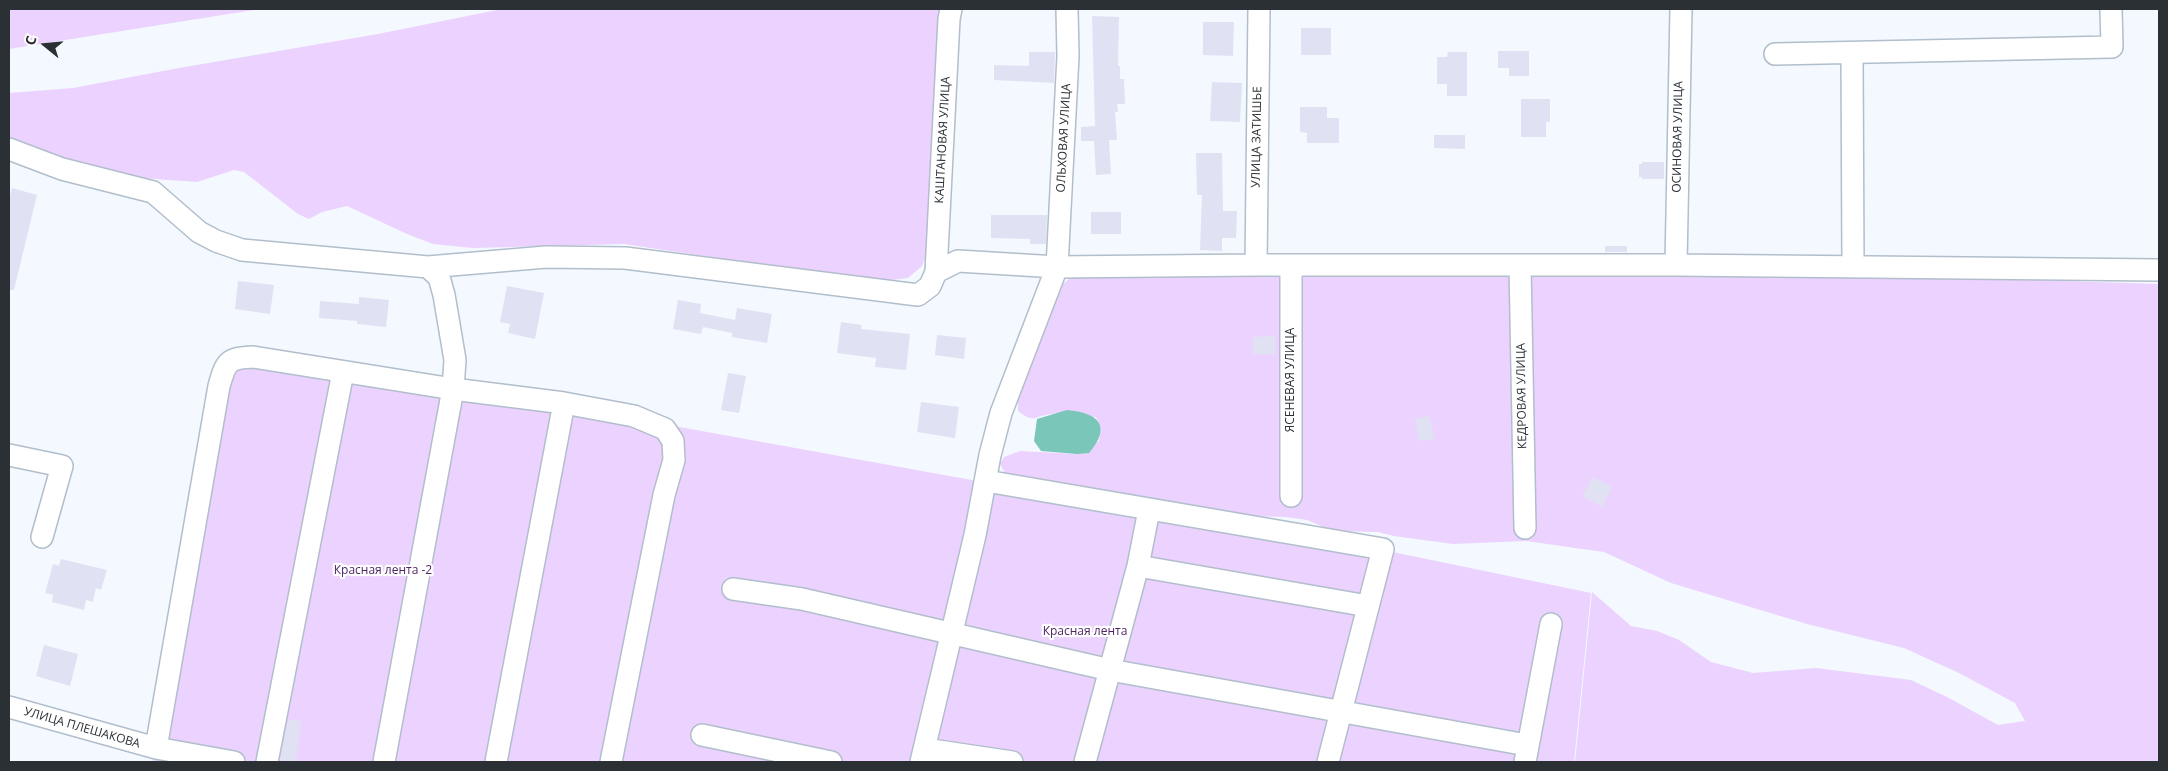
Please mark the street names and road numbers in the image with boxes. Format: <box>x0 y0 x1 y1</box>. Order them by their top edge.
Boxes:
street label: КАШТАНОВАЯ УЛИЦА <box>932 76 954 204</box>
street label: ОСИНОВАЯ УЛИЦА <box>1670 81 1686 193</box>
street label: ОЛЬХОВАЯ УЛИЦА <box>1054 83 1074 193</box>
street label: УЛИЦА ЗАТИШЬЕ <box>1249 86 1265 188</box>
street label: ЯСЕНЕВАЯ УЛИЦА <box>1284 328 1298 432</box>
street label: КЕДРОВАЯ УЛИЦА <box>1514 343 1530 449</box>
street label: УЛИЦА ПЛЕШАКОВА <box>22 704 142 752</box>

